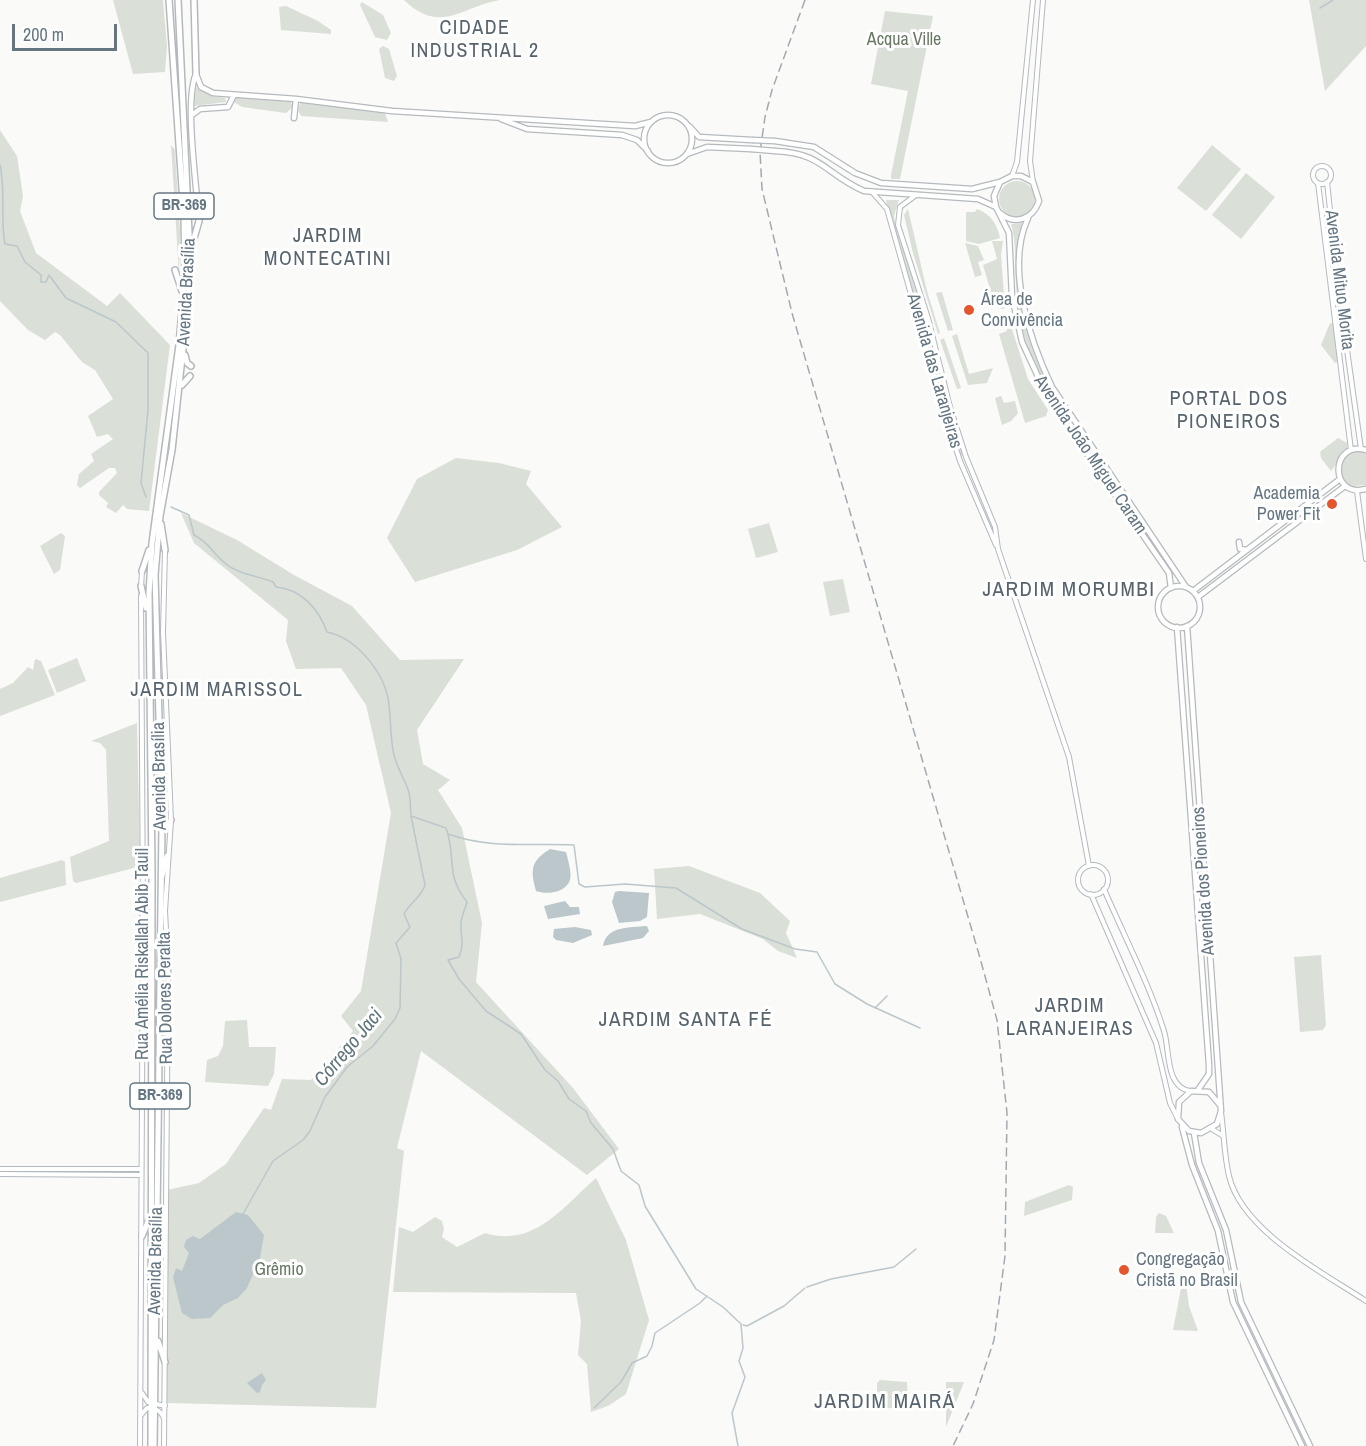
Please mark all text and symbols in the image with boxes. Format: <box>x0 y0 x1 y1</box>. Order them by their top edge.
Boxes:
scale bar <box>15 12 120 50</box>
district label: CIDADE INDUSTRIAL 2 <box>410 17 540 64</box>
text: 200 m <box>23 22 64 47</box>
park label: Acqua Ville <box>867 29 941 51</box>
road number: BR-369 <box>154 193 214 219</box>
street label: Avenida Mituo Morita <box>1320 209 1358 351</box>
district label: JARDIM MONTECATINI <box>264 225 392 272</box>
street label: Avenida Brasília <box>173 237 201 347</box>
place label: Área de Convivência <box>981 289 1063 332</box>
street label: Avenida das Laranjeiras <box>902 291 966 451</box>
marker: Área de Convivência <box>962 303 976 317</box>
street label: Avenida João Miguel Caram <box>1029 372 1151 538</box>
district label: PORTAL DOS PIONEIROS <box>1169 388 1289 435</box>
place label: Academia Power Fit <box>1254 483 1320 526</box>
marker: Academia Power Fit <box>1325 497 1339 511</box>
district label: JARDIM MORUMBI <box>982 577 1156 603</box>
district label: JARDIM MARISSOL <box>131 679 303 703</box>
street label: Avenida Brasília <box>148 722 172 830</box>
street label: Avenida dos Pioneiros <box>1188 806 1220 956</box>
street label: Rua Amélia Riskallah Abib Tauil <box>132 848 154 1060</box>
street label: Rua Dolores Peralta <box>154 931 178 1065</box>
district label: JARDIM LARANJEIRAS <box>1006 995 1134 1042</box>
water label: Córrego Jaci <box>310 1004 388 1092</box>
district label: JARDIM SANTA FÉ <box>599 1007 773 1033</box>
road number: BR-369 <box>130 1083 190 1109</box>
street label: Avenida Brasília <box>144 1207 168 1315</box>
place label: Congregação Cristã no Brasil <box>1136 1249 1238 1292</box>
park label: Grêmio <box>254 1259 304 1281</box>
marker: Congregação Cristã no Brasil <box>1117 1263 1131 1277</box>
district label: JARDIM MAIRÁ <box>814 1389 956 1415</box>

